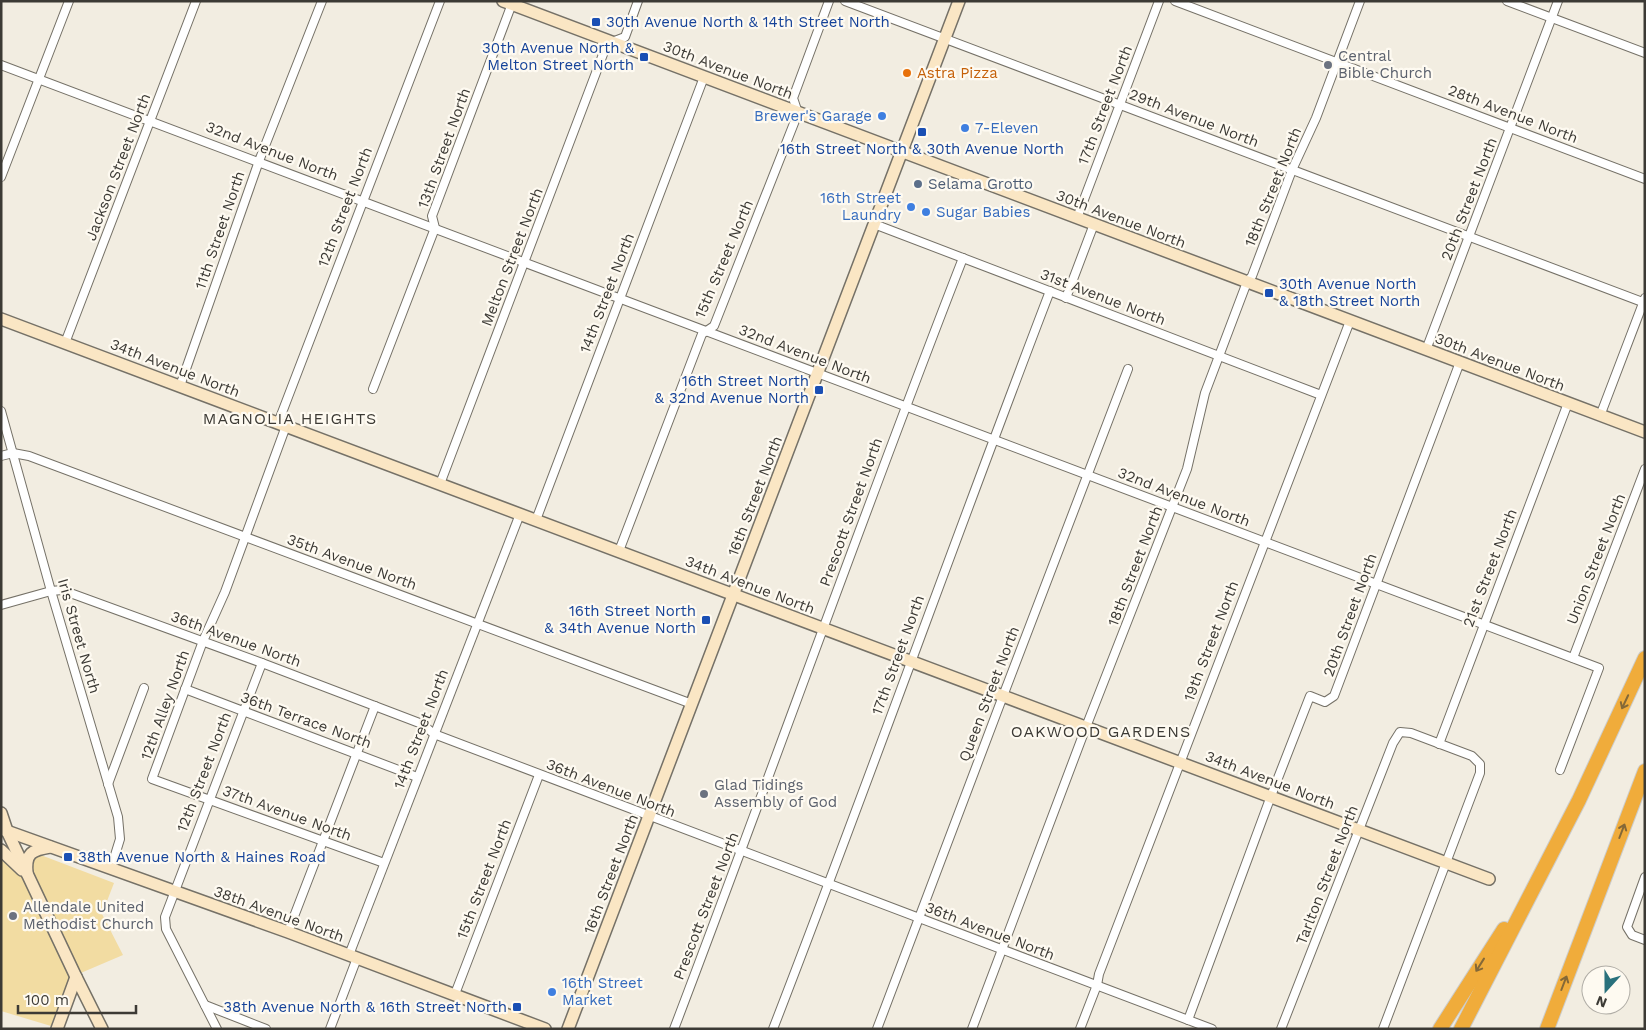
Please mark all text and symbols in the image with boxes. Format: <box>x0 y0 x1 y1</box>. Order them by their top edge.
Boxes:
place label: 30th Avenue North & 14th Street North <box>606 13 890 31</box>
marker: 30th Avenue North & 14th Street North <box>590 16 602 28</box>
street label: 30th Avenue North <box>661 37 795 103</box>
place label: 30th Avenue North & Melton Street North <box>482 39 635 74</box>
street label: 17th Street North <box>1074 43 1136 167</box>
place label: Central Bible Church <box>1338 47 1432 82</box>
marker: 30th Avenue North & Melton Street North <box>638 51 650 63</box>
marker: Central Bible Church <box>1322 59 1334 71</box>
place label: Astra Pizza <box>917 64 998 82</box>
marker: Astra Pizza <box>901 67 913 79</box>
street label: 28th Avenue North <box>1446 81 1580 147</box>
street label: 13th Street North <box>414 85 474 211</box>
street label: 29th Avenue North <box>1127 85 1261 151</box>
street label: Jackson Street North <box>82 91 154 243</box>
place label: Brewer's Garage <box>754 107 872 125</box>
marker: Brewer's Garage <box>876 110 888 122</box>
street label: 32nd Avenue North <box>203 118 341 184</box>
place label: 7-Eleven <box>975 119 1039 137</box>
marker: 7-Eleven <box>959 122 971 134</box>
street label: 18th Street North <box>1241 125 1305 249</box>
marker: 16th Street North & 30th Avenue North <box>916 126 928 138</box>
street label: 20th Street North <box>1437 135 1501 263</box>
place label: 16th Street North & 30th Avenue North <box>780 140 1064 158</box>
street label: 12th Street North <box>314 145 376 269</box>
street label: 11th Street North <box>191 169 249 291</box>
place label: Selama Grotto <box>928 175 1033 193</box>
marker: Selama Grotto <box>912 178 924 190</box>
street label: Melton Street North <box>477 185 547 329</box>
street label: 30th Avenue North <box>1054 186 1188 252</box>
place label: 16th Street Laundry <box>820 189 902 224</box>
street label: 15th Street North <box>691 197 757 321</box>
marker: 16th Street Laundry <box>905 201 917 213</box>
place label: Sugar Babies <box>936 203 1030 221</box>
marker: Sugar Babies <box>920 206 932 218</box>
street label: 14th Street North <box>576 230 638 356</box>
street label: 31st Avenue North <box>1038 265 1168 329</box>
place label: 30th Avenue North & 18th Street North <box>1279 275 1420 310</box>
marker: 30th Avenue North & 18th Street North <box>1263 287 1275 299</box>
street label: 32nd Avenue North <box>736 321 874 387</box>
street label: 30th Avenue North <box>1433 329 1567 395</box>
street label: 34th Avenue North <box>108 335 242 401</box>
place label: 16th Street North & 32nd Avenue North <box>655 372 809 407</box>
marker: 16th Street North & 32nd Avenue North <box>813 384 825 396</box>
district label: MAGNOLIA HEIGHTS <box>203 409 377 428</box>
street label: 16th Street North <box>724 433 786 559</box>
street label: Prescott Street North <box>816 435 886 589</box>
street label: 32nd Avenue North <box>1115 464 1253 530</box>
street label: Union Street North <box>1563 491 1629 627</box>
street label: 18th Street North <box>1104 503 1166 629</box>
street label: 21st Street North <box>1459 506 1521 630</box>
street label: 35th Avenue North <box>285 530 419 594</box>
street label: 20th Street North <box>1319 551 1381 679</box>
street label: 34th Avenue North <box>683 552 817 618</box>
street label: Iris Street North <box>54 576 104 696</box>
street label: 19th Street North <box>1180 578 1242 704</box>
street label: 17th Street North <box>868 593 928 717</box>
place label: 16th Street North & 34th Avenue North <box>544 602 696 637</box>
street label: 36th Avenue North <box>168 607 304 671</box>
marker: 16th Street North & 34th Avenue North <box>700 614 712 626</box>
street label: Queen Street North <box>955 624 1023 764</box>
street label: 12th Alley North <box>137 648 193 762</box>
street label: 14th Street North <box>390 666 452 792</box>
street label: 36th Terrace North <box>238 688 374 752</box>
one-way arrow <box>1620 694 1630 709</box>
street label: 12th Street North <box>173 710 235 834</box>
district label: OAKWOOD GARDENS <box>1011 722 1191 741</box>
street label: 34th Avenue North <box>1203 747 1337 813</box>
street label: 36th Avenue North <box>544 755 678 821</box>
place label: Glad Tidings Assembly of God <box>714 776 837 811</box>
street label: 37th Avenue North <box>220 781 354 845</box>
marker: Glad Tidings Assembly of God <box>698 788 710 800</box>
street label: Tarlton Street North <box>1292 803 1362 947</box>
street label: 16th Street North <box>580 811 642 937</box>
street label: 15th Street North <box>453 817 515 941</box>
one-way arrow <box>1618 824 1627 840</box>
street label: Prescott Street North <box>669 829 743 983</box>
place label: 38th Avenue North & Haines Road <box>78 848 326 866</box>
marker: 38th Avenue North & Haines Road <box>62 851 74 863</box>
street label: 38th Avenue North <box>211 882 347 946</box>
place label: Allendale United Methodist Church <box>23 898 154 933</box>
street label: 36th Avenue North <box>923 898 1057 964</box>
marker: Allendale United Methodist Church <box>7 910 19 922</box>
one-way arrow <box>1475 957 1485 971</box>
north arrow <box>1581 965 1631 1015</box>
place label: 16th Street Market <box>562 974 644 1009</box>
one-way arrow <box>1560 976 1569 991</box>
scale bar <box>18 982 135 1014</box>
marker: 16th Street Market <box>546 986 558 998</box>
text: 100 m <box>25 991 69 1009</box>
text: N <box>1594 993 1609 1011</box>
place label: 38th Avenue North & 16th Street North <box>223 998 507 1016</box>
marker: 38th Avenue North & 16th Street North <box>511 1001 523 1013</box>

